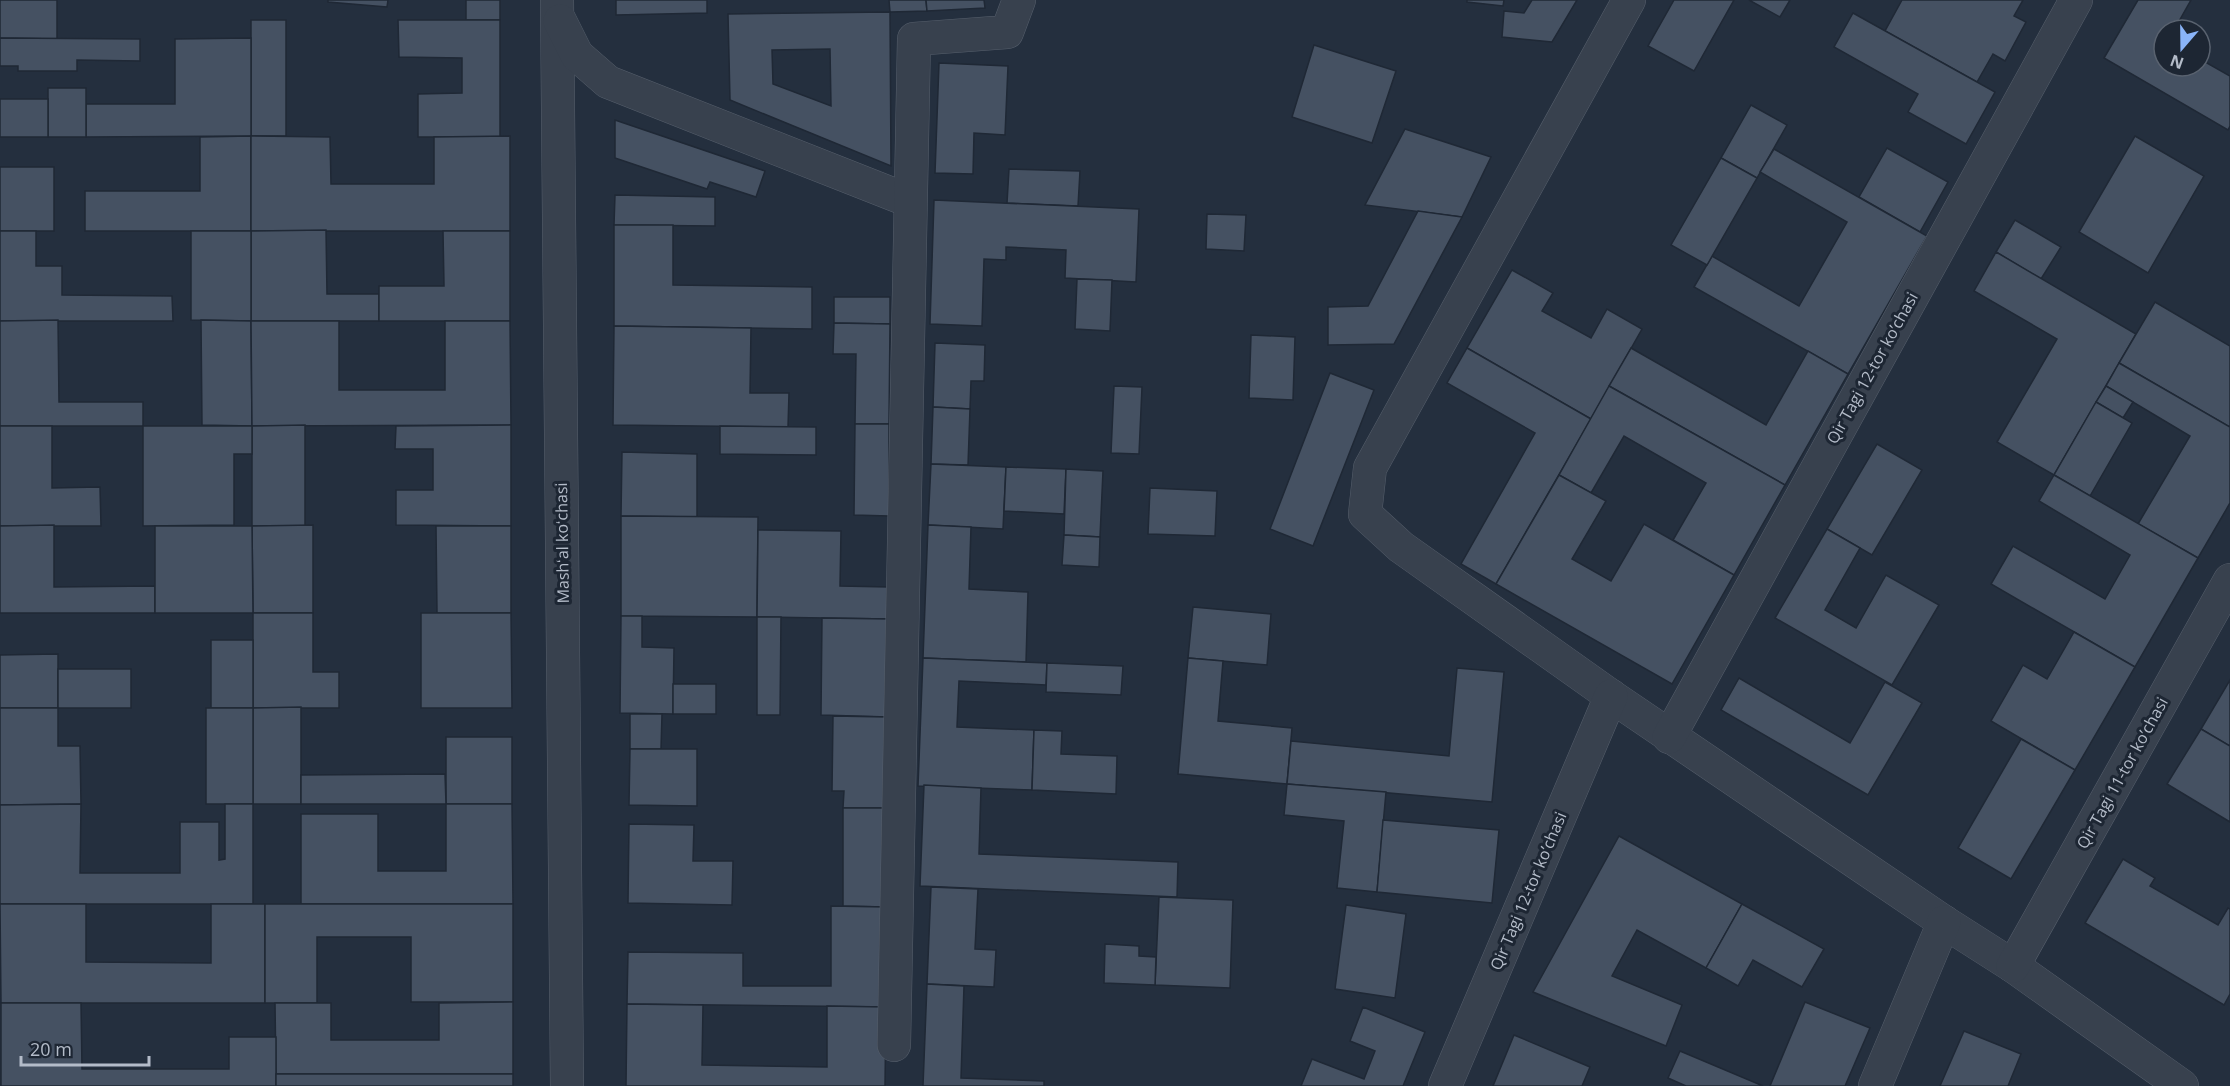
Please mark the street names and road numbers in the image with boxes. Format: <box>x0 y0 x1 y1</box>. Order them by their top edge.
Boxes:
street label: Qir Tagi 12-tor koʼchasi <box>1821 288 1923 448</box>
street label: Mashʻal koʻchasi <box>550 482 574 604</box>
street label: Qir Tagi 11-tor koʼchasi <box>2071 693 2173 853</box>
street label: Qir Tagi 12-tor koʼchasi <box>1485 808 1571 974</box>

